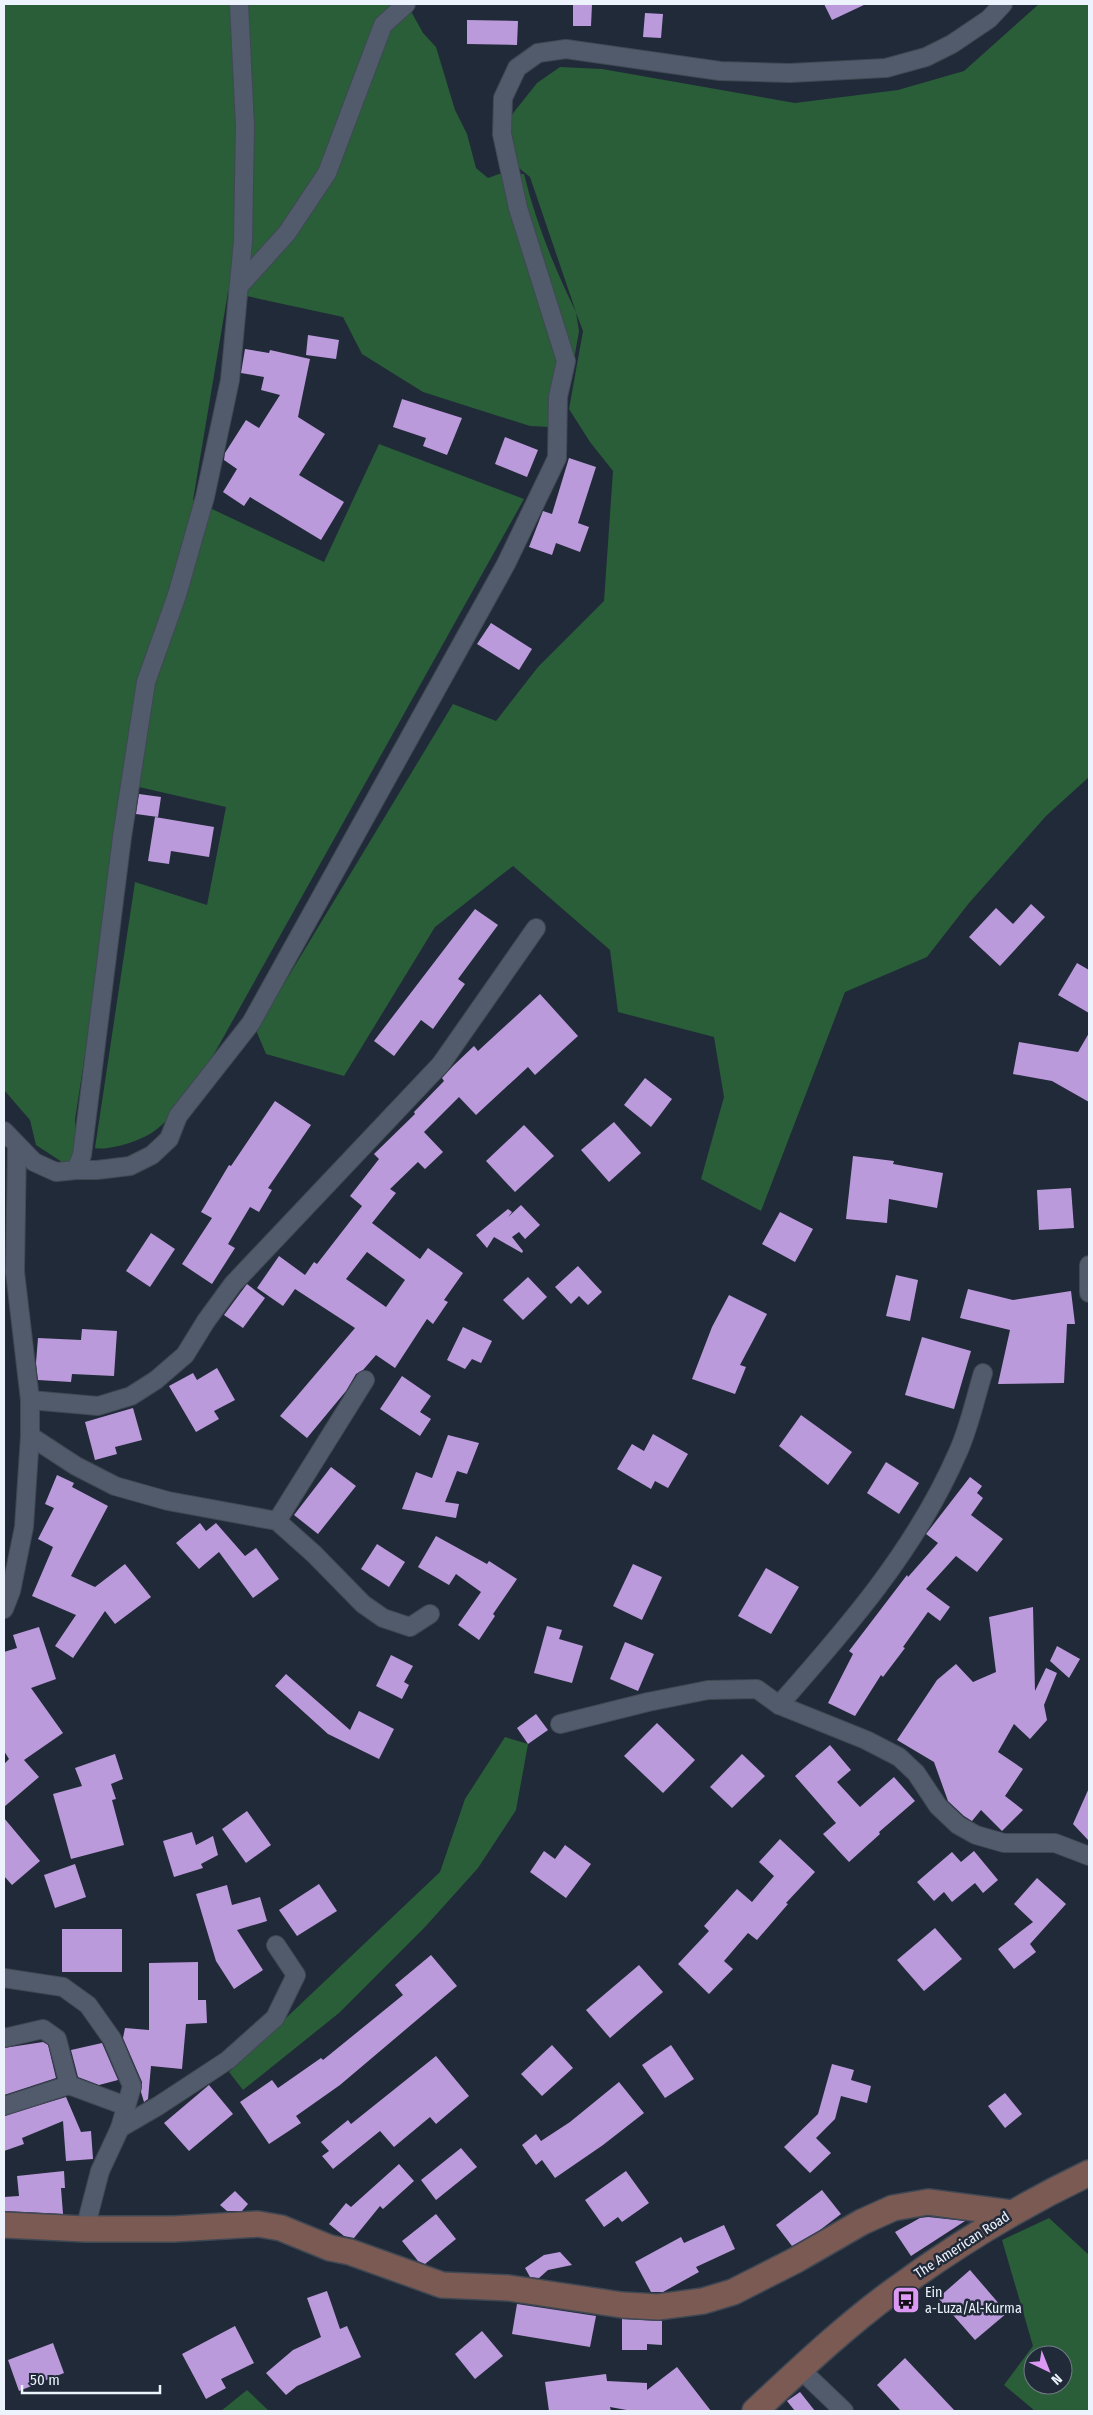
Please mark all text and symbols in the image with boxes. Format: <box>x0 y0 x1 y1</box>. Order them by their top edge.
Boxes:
street label: The American Road <box>911 2208 1013 2282</box>
place label: Ein a-Luza/Al-Kurma <box>925 2284 1022 2317</box>
bus stop icon: Ein a-Luza/Al-Kurma <box>891 2285 921 2315</box>
north arrow <box>1023 2345 1073 2395</box>
scale bar <box>22 2362 160 2394</box>
text: N <box>1048 2370 1065 2388</box>
text: 50 m <box>30 2371 60 2389</box>

